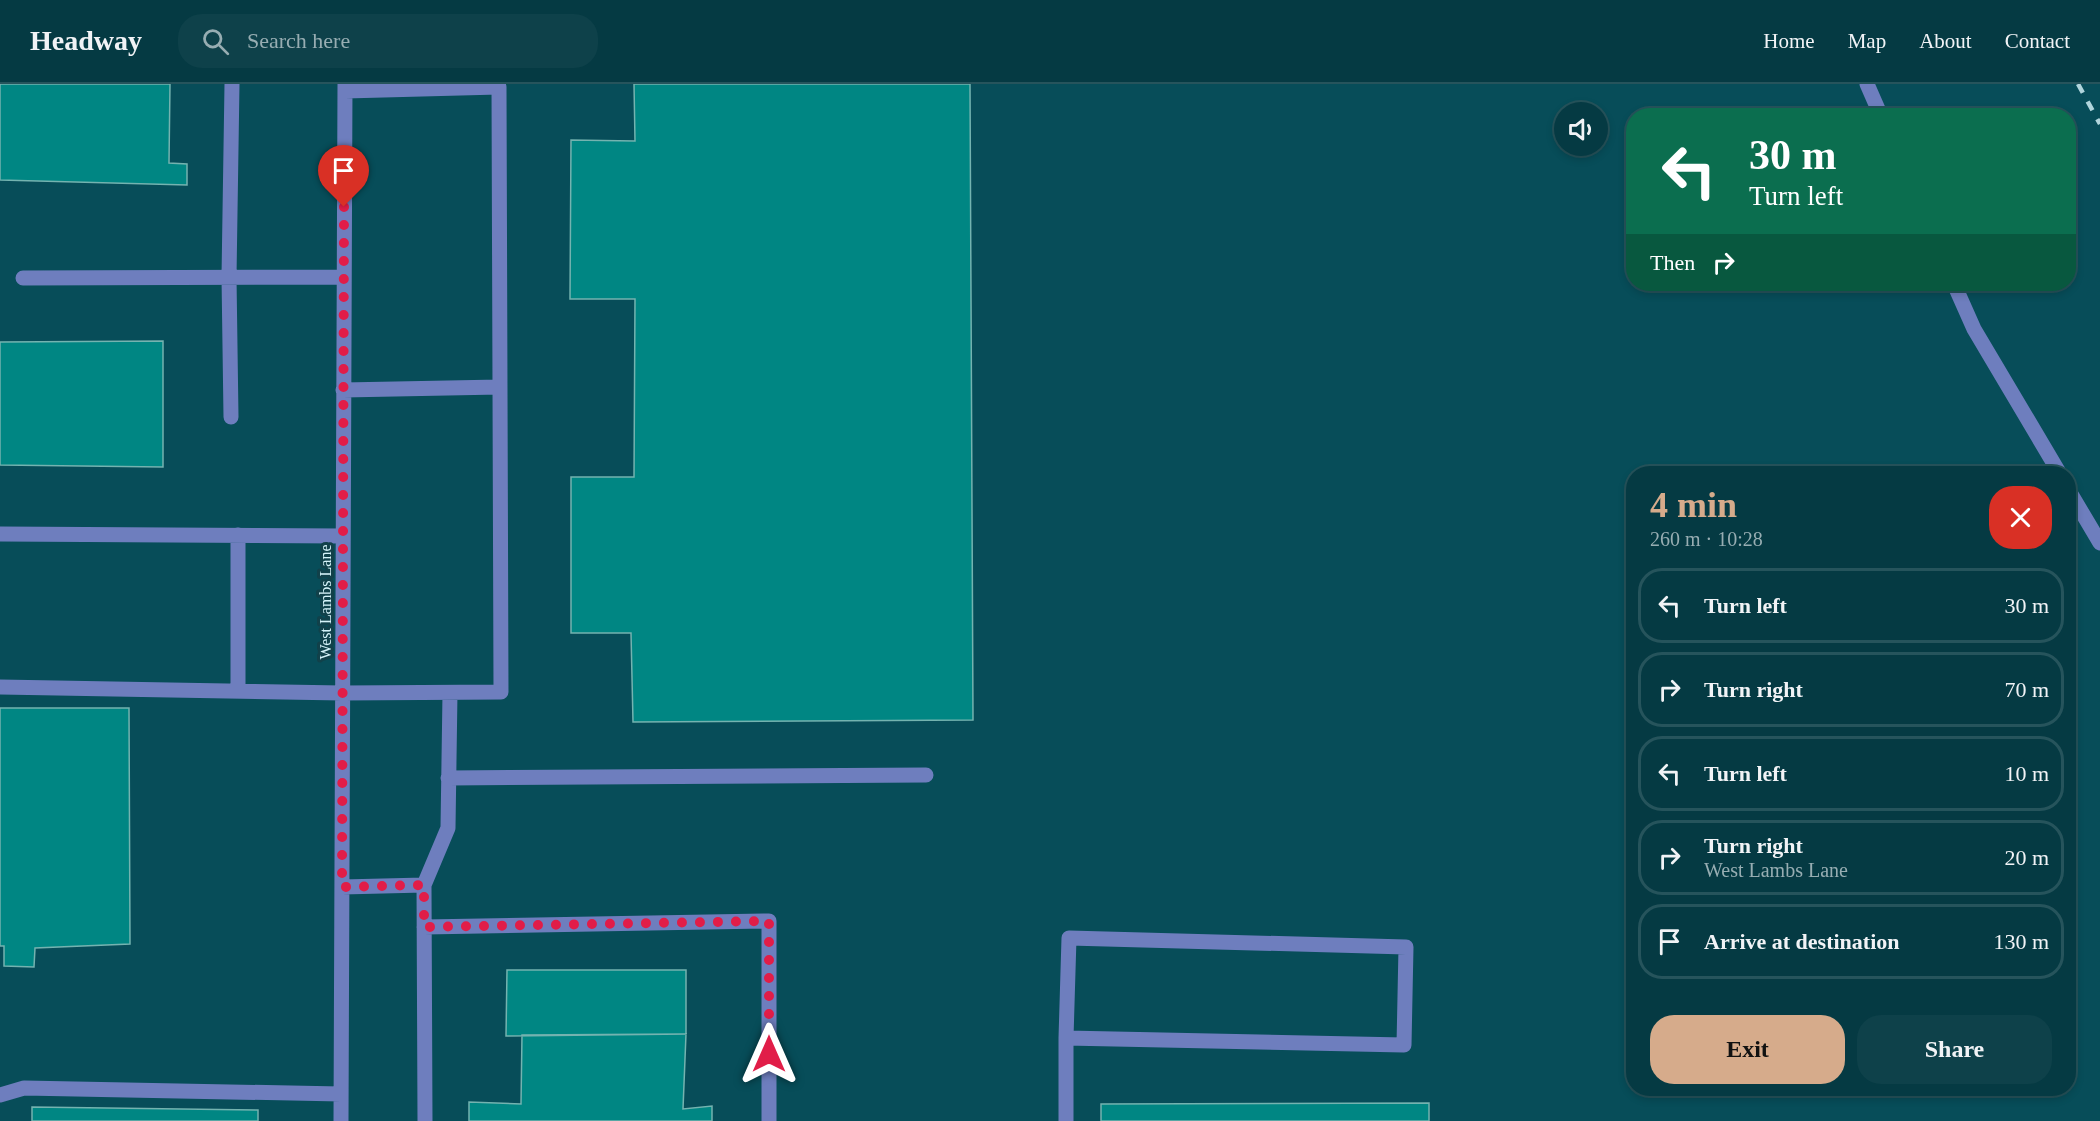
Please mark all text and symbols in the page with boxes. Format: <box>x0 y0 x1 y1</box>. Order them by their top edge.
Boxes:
search box <box>178 14 598 68</box>
text: Headway <box>30 25 142 56</box>
icon: search <box>199 25 232 58</box>
text: Search here <box>247 28 350 53</box>
text: Home <box>1763 29 1815 53</box>
text: Map <box>1848 29 1886 53</box>
text: About <box>1919 29 1972 53</box>
text: Contact <box>2005 29 2070 53</box>
map controls <box>1554 102 1608 156</box>
button: sound <box>1554 102 1608 156</box>
icon: left <box>1650 132 1728 210</box>
text: 30 m <box>1749 132 1837 178</box>
pin <box>318 145 369 207</box>
icon: arrive <box>327 154 360 187</box>
text: Turn left <box>1749 181 1843 211</box>
icon: right <box>1707 246 1740 279</box>
text: Then <box>1650 250 1695 275</box>
text: 4 min <box>1650 485 1737 525</box>
button: close <box>1989 486 2052 549</box>
text: 260 m · 10:28 <box>1650 528 1763 550</box>
street label: West Lambs Lane <box>317 544 334 660</box>
icon: left <box>1653 589 1686 622</box>
text: Turn left <box>1704 593 1787 618</box>
text: 30 m <box>2004 593 2049 618</box>
icon: right <box>1653 673 1686 706</box>
text: Turn right <box>1704 677 1803 702</box>
text: 70 m <box>2004 677 2049 702</box>
icon: left <box>1653 757 1686 790</box>
text: Turn left <box>1704 761 1787 786</box>
text: 10 m <box>2004 761 2049 786</box>
text: Turn right <box>1704 833 1803 858</box>
icon: right <box>1653 841 1686 874</box>
text: 20 m <box>2004 845 2049 870</box>
text: West Lambs Lane <box>1704 859 1848 881</box>
icon: arrive <box>1653 925 1686 958</box>
text: Arrive at destination <box>1704 929 1900 954</box>
text: 130 m <box>1993 929 2049 954</box>
button: Exit <box>1650 1015 1845 1084</box>
button: Share <box>1857 1015 2052 1084</box>
position arrow <box>737 1022 801 1086</box>

